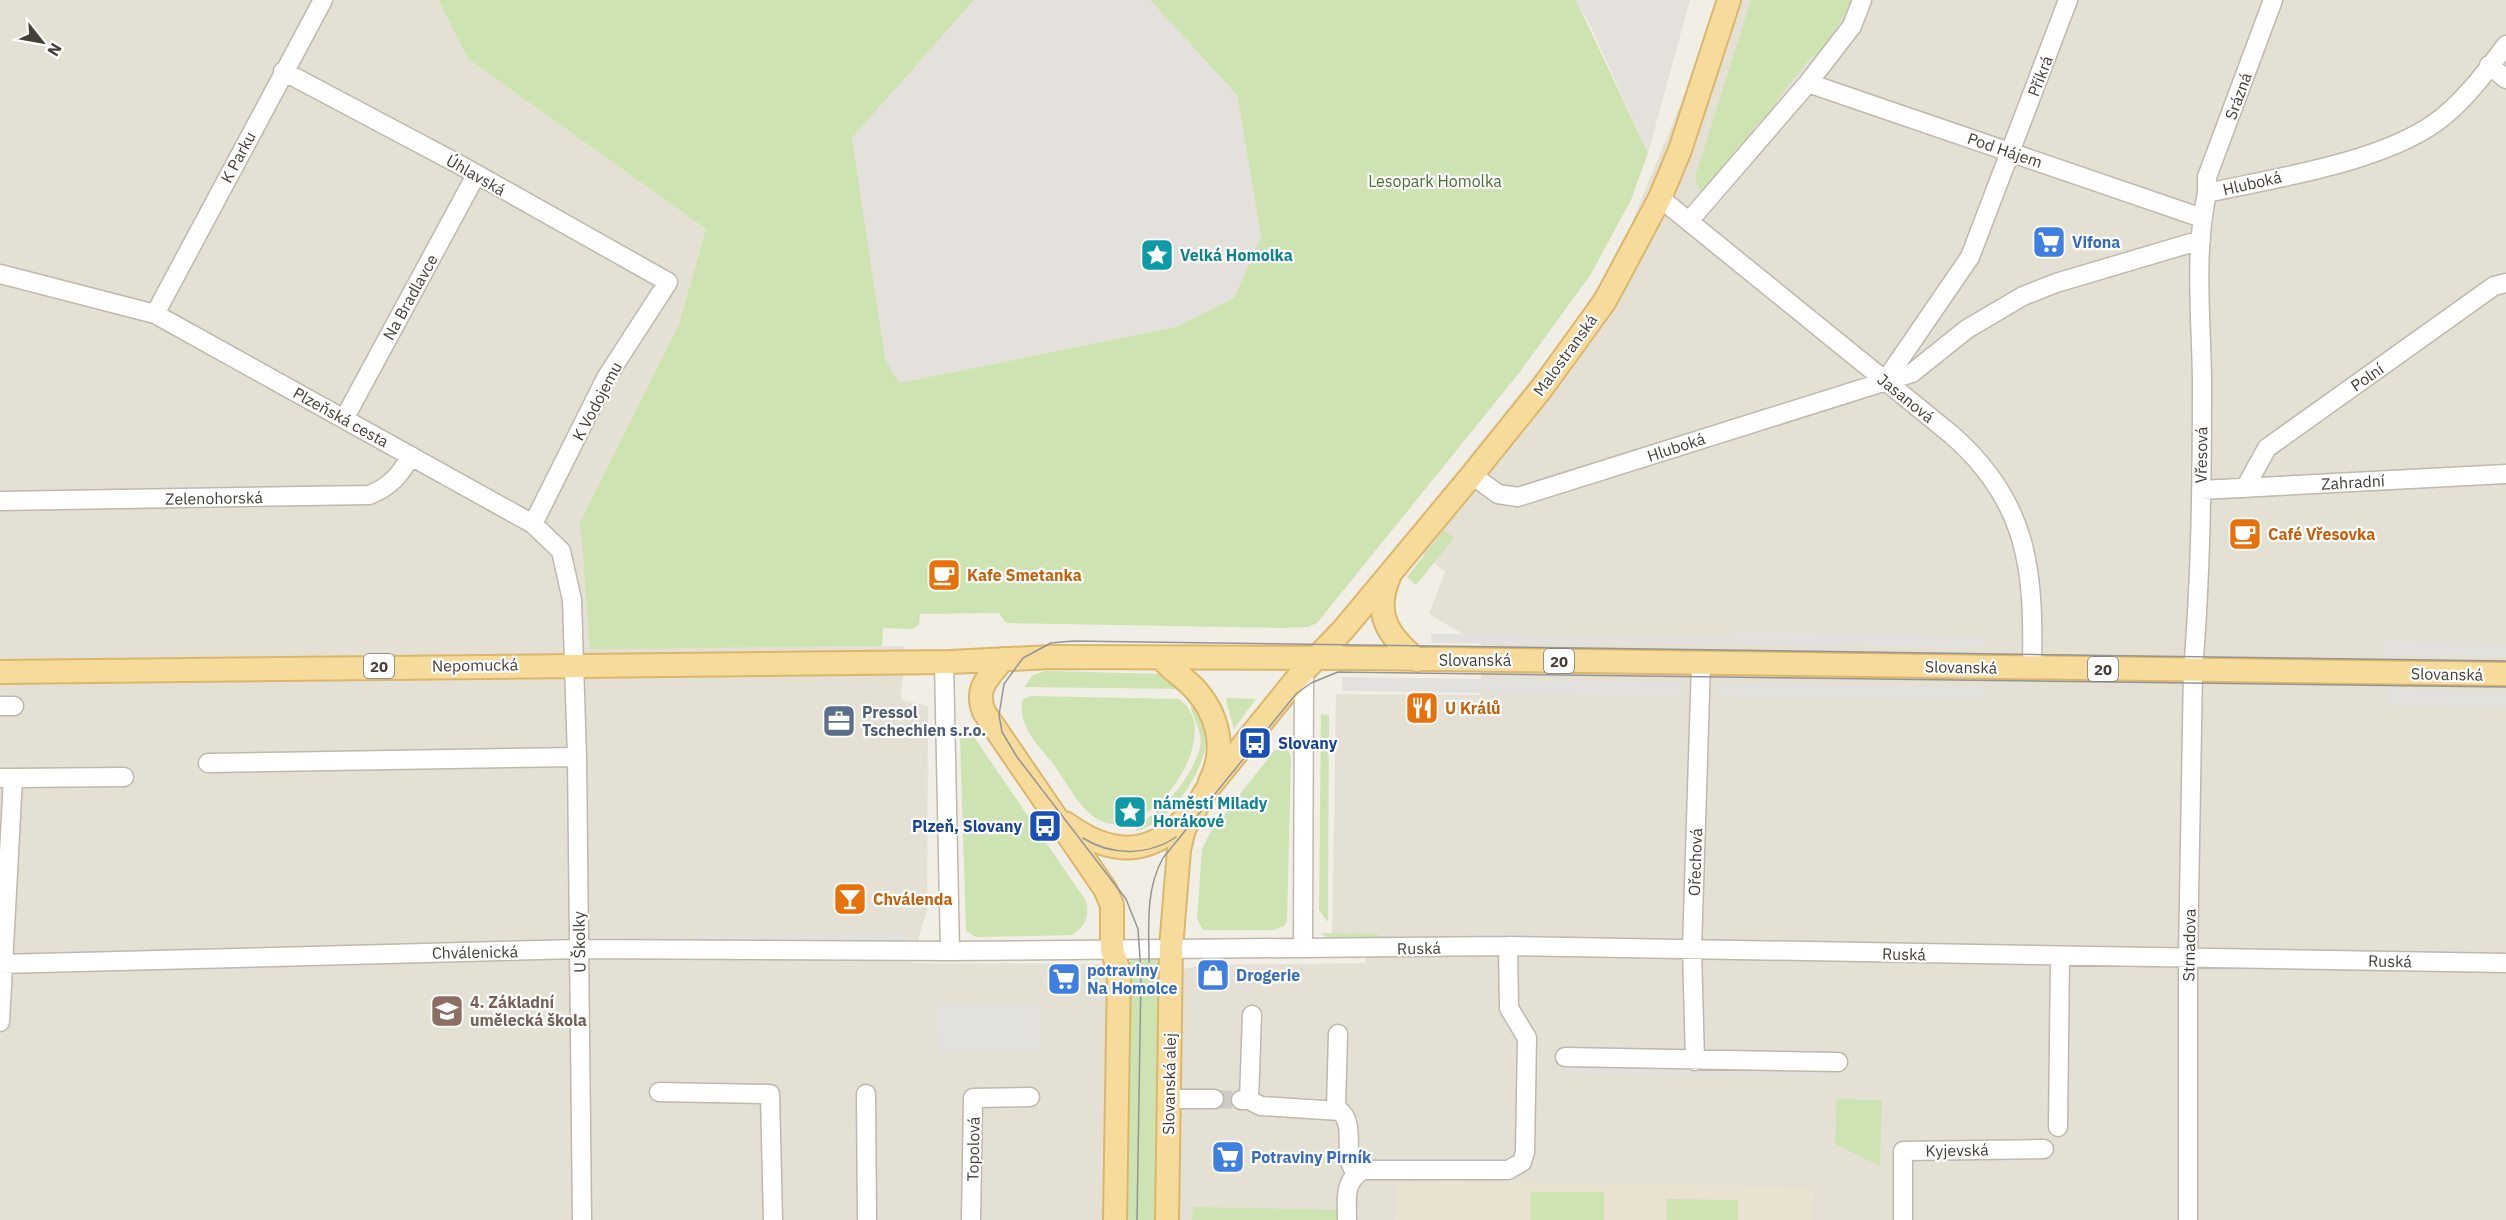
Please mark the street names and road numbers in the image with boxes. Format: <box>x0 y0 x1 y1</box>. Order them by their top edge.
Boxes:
street label: Příkrá <box>2023 52 2057 99</box>
street label: Srázná <box>2220 69 2256 122</box>
street label: K Parku <box>216 128 260 186</box>
street label: Pod Hájem <box>1965 128 2045 172</box>
street label: Úhlavská <box>443 149 510 200</box>
street label: Hluboká <box>2221 166 2284 199</box>
street label: Na Bradlavce <box>378 250 442 343</box>
street label: Malostranská <box>1529 310 1602 400</box>
street label: K Vodojemu <box>568 358 626 444</box>
street label: Polní <box>2347 359 2387 395</box>
street label: Jasanová <box>1874 369 1939 427</box>
street label: Plzeňská cesta <box>290 383 393 452</box>
street label: Vřesová <box>2191 426 2212 484</box>
street label: Hluboká <box>1644 428 1708 466</box>
street label: Zahradní <box>2321 470 2385 494</box>
street label: Zelenohorská <box>165 487 264 509</box>
road number: 20 <box>1544 649 1574 673</box>
street label: Slovanská <box>1439 650 1512 670</box>
road number: 20 <box>364 654 394 678</box>
street label: Nepomucká <box>432 654 519 676</box>
street label: Slovanská <box>1925 656 1998 678</box>
road number: 20 <box>2088 657 2118 681</box>
street label: Slovanská <box>2411 663 2484 685</box>
street label: Ořechová <box>1684 827 1706 896</box>
street label: Strnadova <box>2178 908 2200 982</box>
street label: U Školky <box>567 911 590 973</box>
street label: Ruská <box>1397 938 1442 958</box>
street label: Chválenická <box>432 941 519 963</box>
street label: Ruská <box>1882 944 1927 964</box>
street label: Ruská <box>2368 951 2413 971</box>
street label: Slovanská alej <box>1158 1033 1180 1135</box>
street label: Topolová <box>962 1116 984 1182</box>
street label: Kyjevská <box>1925 1139 1989 1161</box>

